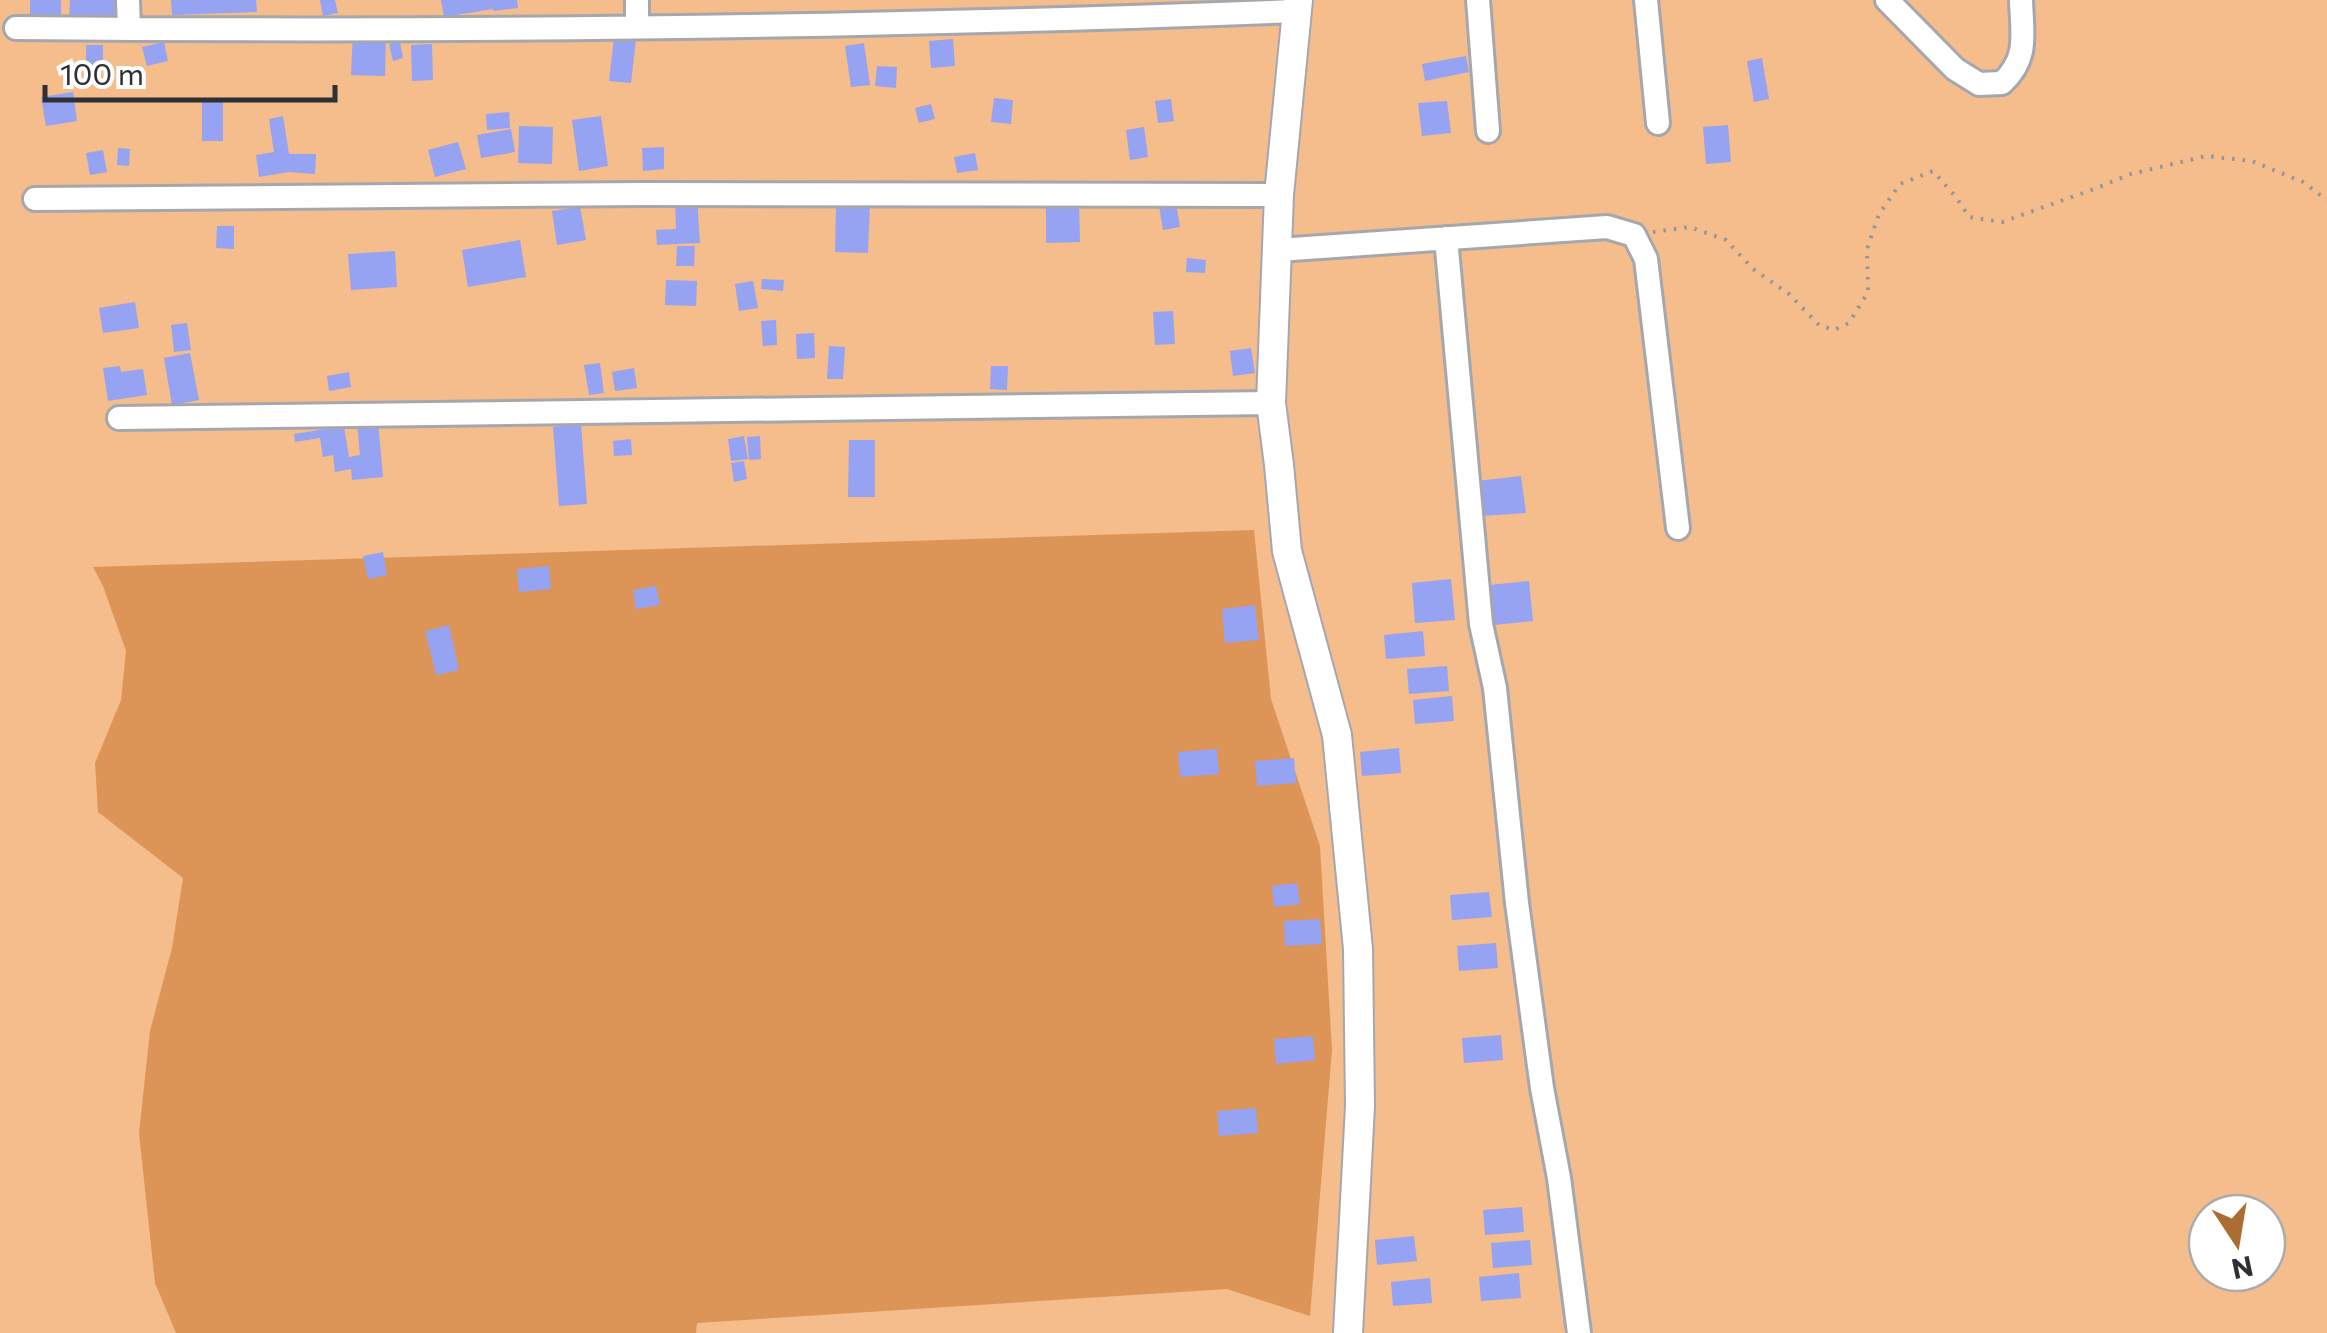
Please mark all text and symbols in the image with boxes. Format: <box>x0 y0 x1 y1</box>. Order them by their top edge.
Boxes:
scale bar <box>45 40 335 102</box>
text: 100 m <box>60 54 144 91</box>
north arrow <box>2187 1193 2287 1293</box>
text: N <box>2229 1250 2256 1287</box>

